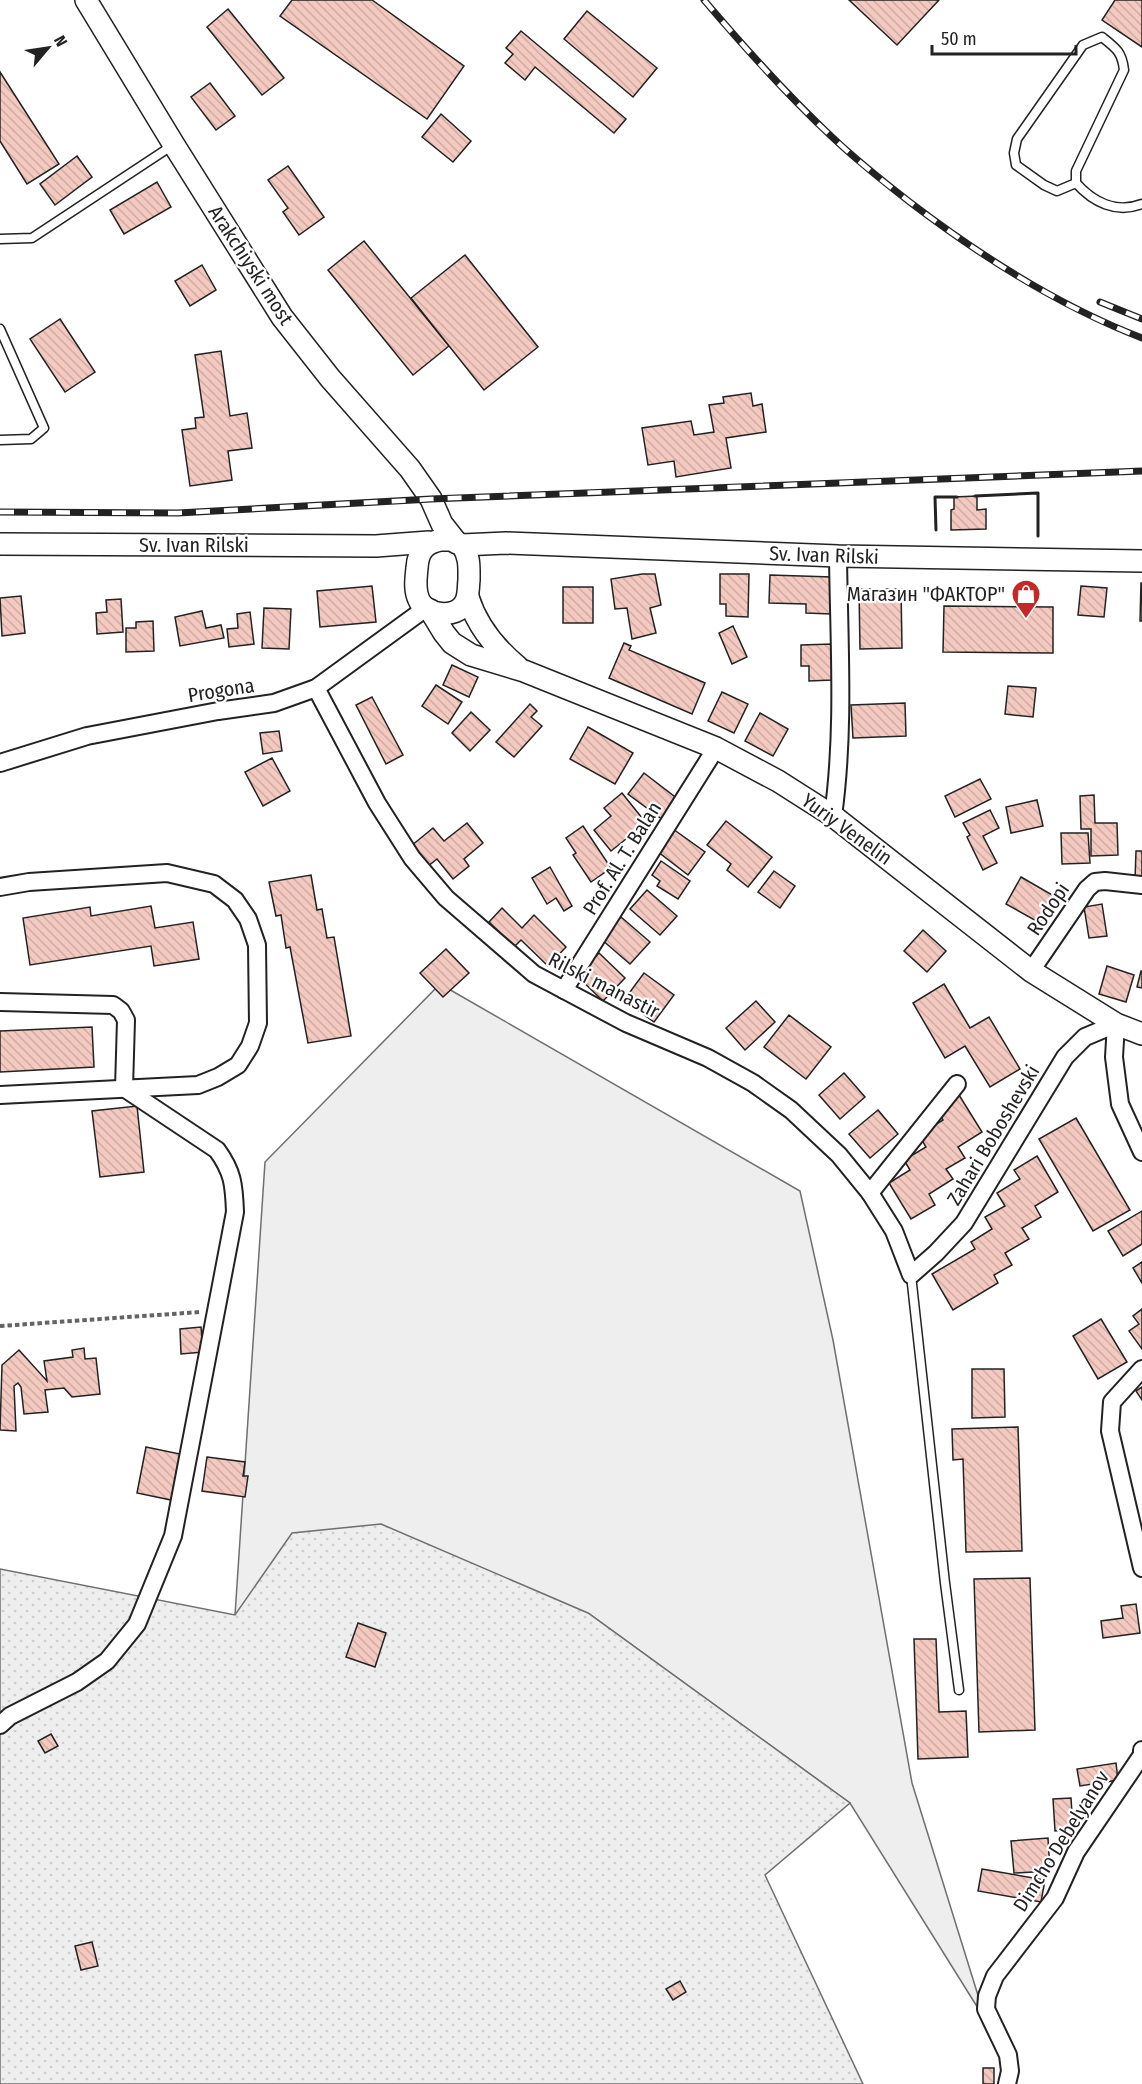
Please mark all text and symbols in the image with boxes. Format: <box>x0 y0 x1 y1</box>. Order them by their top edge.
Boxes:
north arrow <box>18 18 78 78</box>
scale bar <box>932 18 1076 56</box>
text: 50 m <box>941 28 977 50</box>
text: N <box>50 32 71 50</box>
street label: Arakchiyski most <box>204 201 299 330</box>
street label: Sv. Ivan Rilski <box>139 533 249 557</box>
street label: Sv. Ivan Rilski <box>769 541 879 569</box>
shop icon: Магазин "ФАКТОР" <box>1010 578 1042 620</box>
place label: Магазин "ФАКТОР" <box>847 582 1005 606</box>
street label: Progona <box>186 673 256 707</box>
street label: Yuriy Venelin <box>797 788 897 870</box>
street label: Prof. Al. T. Balan <box>578 797 666 919</box>
street label: Rodopi <box>1022 878 1074 940</box>
street label: Rilski manastir <box>545 947 663 1023</box>
street label: Zahari Boboshevski <box>942 1061 1044 1209</box>
street label: Dimcho Debelyanov <box>1008 1766 1114 1916</box>

